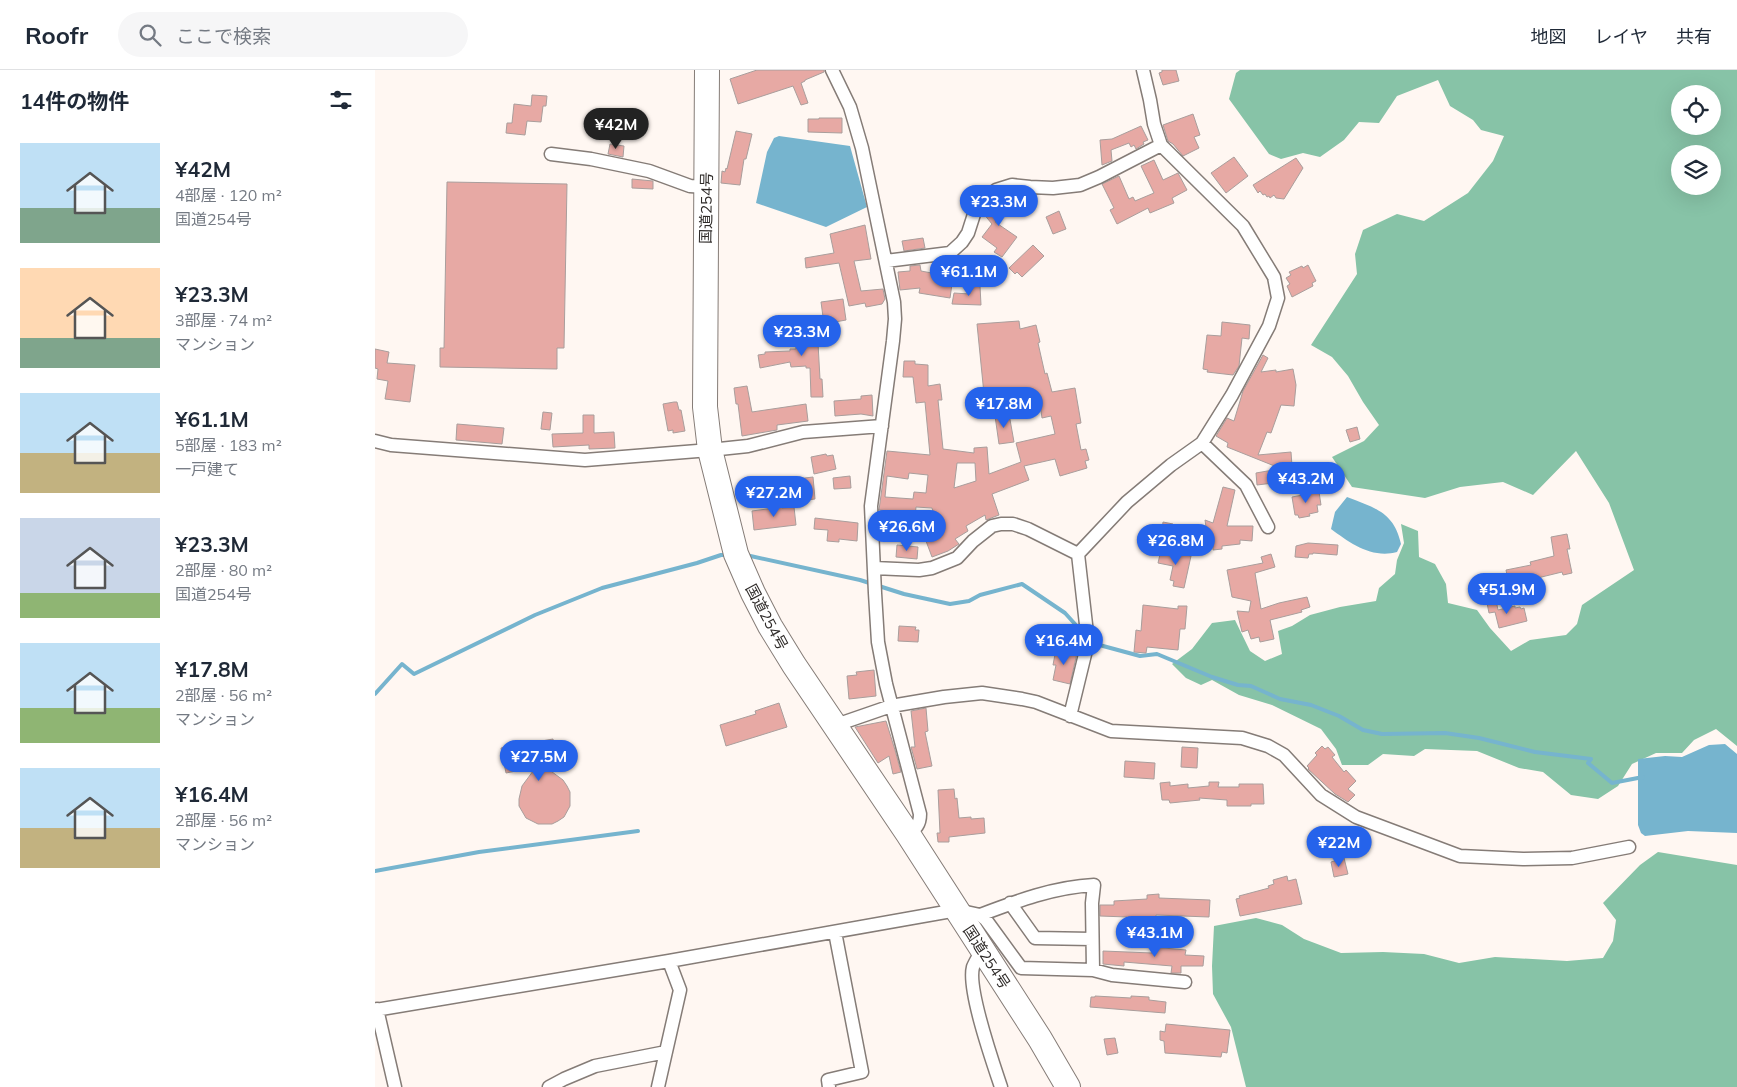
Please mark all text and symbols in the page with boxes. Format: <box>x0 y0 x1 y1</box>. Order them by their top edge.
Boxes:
search box <box>118 12 468 57</box>
text: Roofr <box>25 20 88 50</box>
icon: search <box>136 21 164 49</box>
text: ここで検索 <box>176 24 271 48</box>
text: 地図 <box>1531 25 1567 48</box>
text: レイヤ <box>1595 25 1648 48</box>
text: 共有 <box>1676 25 1712 48</box>
map controls <box>1671 85 1721 195</box>
button: locate <box>1671 85 1721 135</box>
icon: filters <box>327 86 355 114</box>
text: 14件の物件 <box>20 88 129 114</box>
pin: ¥42M <box>586 108 646 150</box>
text: ¥42M <box>595 114 637 134</box>
button: layers <box>1671 145 1721 195</box>
text: ¥42M <box>175 156 231 182</box>
icon: home <box>60 163 120 223</box>
street label: 国道254号 <box>696 172 716 244</box>
pin: ¥23.3M <box>958 184 1040 227</box>
text: 4部屋 · 120 m² <box>175 185 282 205</box>
text: ¥23.3M <box>971 191 1027 211</box>
text: 国道254号 <box>175 209 252 229</box>
pin: ¥61.1M <box>928 254 1010 297</box>
text: ¥61.1M <box>941 261 997 281</box>
text: ¥23.3M <box>175 281 249 307</box>
icon: home <box>60 288 120 348</box>
text: 3部屋 · 74 m² <box>175 310 272 330</box>
pin: ¥23.3M <box>761 314 843 357</box>
text: ¥23.3M <box>774 321 830 341</box>
text: マンション <box>175 334 255 354</box>
pin: ¥17.8M <box>963 386 1045 429</box>
text: ¥17.8M <box>976 393 1032 413</box>
text: ¥61.1M <box>175 406 249 432</box>
icon: home <box>60 413 120 473</box>
text: 5部屋 · 183 m² <box>175 435 282 455</box>
text: 一戸建て <box>175 459 239 479</box>
pin: ¥43.2M <box>1265 462 1347 504</box>
text: ¥43.2M <box>1278 468 1334 488</box>
pin: ¥27.2M <box>733 476 815 518</box>
text: ¥27.2M <box>746 482 802 502</box>
pin: ¥26.6M <box>866 510 948 552</box>
text: ¥26.6M <box>879 516 935 536</box>
pin: ¥26.8M <box>1135 524 1217 566</box>
text: ¥26.8M <box>1148 530 1204 550</box>
text: ¥23.3M <box>175 531 249 557</box>
icon: home <box>60 538 120 598</box>
text: 2部屋 · 80 m² <box>175 560 272 580</box>
pin: ¥51.9M <box>1466 572 1548 615</box>
text: ¥51.9M <box>1479 579 1535 599</box>
street label: 国道254号 <box>742 581 792 653</box>
text: 国道254号 <box>175 584 252 604</box>
pin: ¥16.4M <box>1023 624 1105 666</box>
text: ¥16.4M <box>1036 630 1092 650</box>
text: ¥17.8M <box>175 656 249 682</box>
icon: home <box>60 663 120 723</box>
text: 2部屋 · 56 m² <box>175 685 272 705</box>
text: マンション <box>175 709 255 729</box>
pin: ¥27.5M <box>498 740 580 782</box>
text: ¥27.5M <box>511 746 567 766</box>
text: ¥16.4M <box>175 781 249 807</box>
icon: home <box>60 788 120 848</box>
text: 2部屋 · 56 m² <box>175 810 272 830</box>
pin: ¥22M <box>1309 826 1369 868</box>
text: ¥22M <box>1318 832 1360 852</box>
text: マンション <box>175 834 255 854</box>
pin: ¥43.1M <box>1114 916 1196 958</box>
street label: 国道254号 <box>959 922 1015 992</box>
text: ¥43.1M <box>1127 922 1183 942</box>

